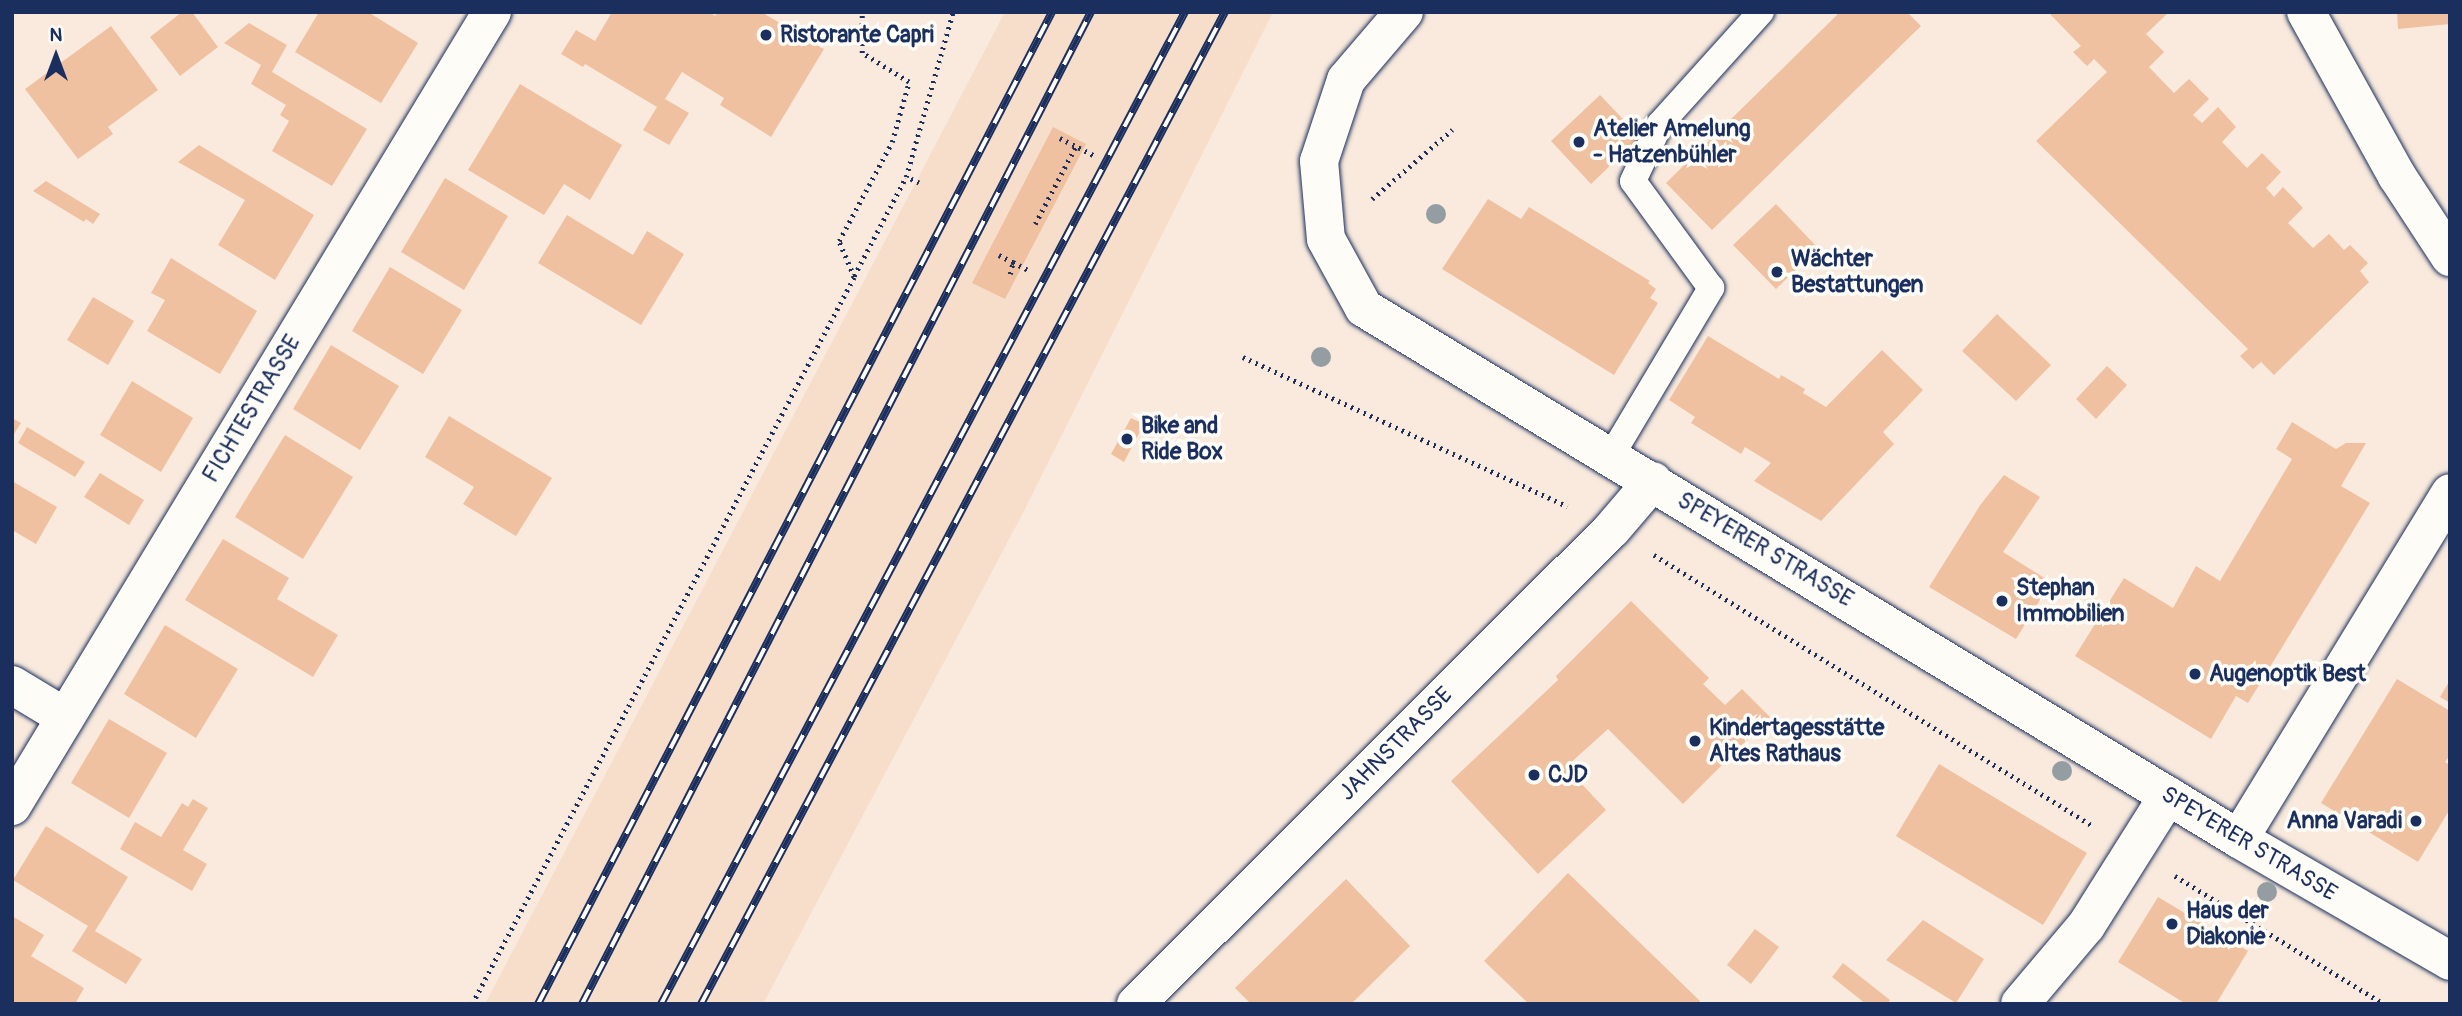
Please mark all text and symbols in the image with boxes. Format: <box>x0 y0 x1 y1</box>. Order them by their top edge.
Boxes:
north arrow <box>21 21 91 91</box>
place label: Ristorante Capri <box>780 21 934 49</box>
text: N <box>50 23 62 47</box>
marker: Ristorante Capri <box>758 27 774 43</box>
place label: Atelier Amelung - Hatzenbühler <box>1593 115 1751 169</box>
marker: Atelier Amelung - Hatzenbühler <box>1571 134 1587 150</box>
place label: Wächter Bestattungen <box>1791 245 1924 299</box>
marker: Wächter Bestattungen <box>1769 264 1785 280</box>
street label: FICHTESTRASSE <box>197 330 307 488</box>
place label: Bike and Ride Box <box>1141 412 1223 466</box>
marker: Bike and Ride Box <box>1119 431 1135 447</box>
street label: SPEYERER STRASSE <box>1672 487 1858 613</box>
place label: Stephan Immobilien <box>2016 574 2125 628</box>
marker: Stephan Immobilien <box>1994 593 2010 609</box>
place label: Augenoptik Best <box>2209 660 2366 688</box>
marker: Augenoptik Best <box>2187 666 2203 682</box>
street label: JAHNSTRASSE <box>1333 681 1459 807</box>
place label: Kindertagesstätte Altes Rathaus <box>1709 714 1884 768</box>
marker: Kindertagesstätte Altes Rathaus <box>1687 733 1703 749</box>
place label: CJD <box>1548 761 1588 789</box>
marker: CJD <box>1526 767 1542 783</box>
street label: SPEYERER STRASSE <box>2156 781 2342 907</box>
place label: Anna Varadi <box>2287 807 2402 835</box>
marker: Anna Varadi <box>2408 813 2424 829</box>
place label: Haus der Diakonie <box>2186 897 2269 951</box>
marker: Haus der Diakonie <box>2164 916 2180 932</box>

